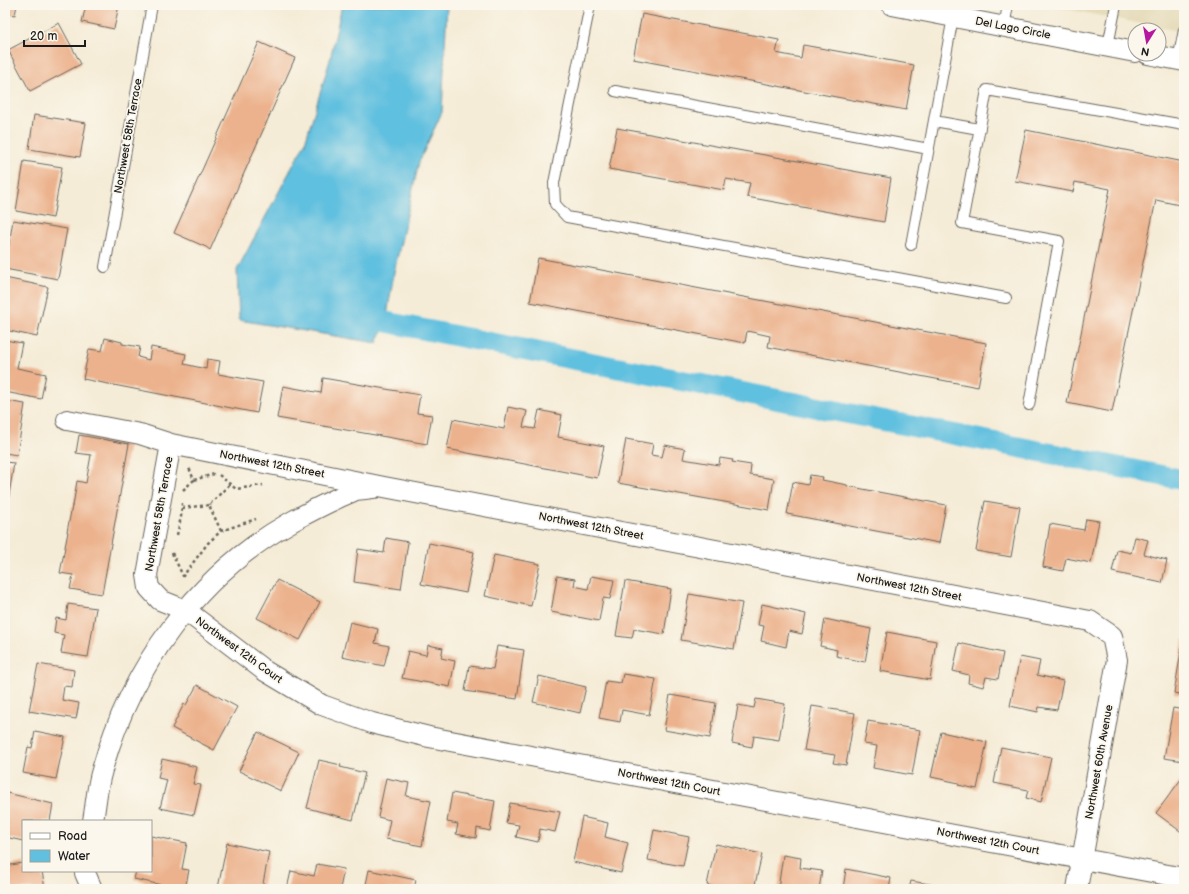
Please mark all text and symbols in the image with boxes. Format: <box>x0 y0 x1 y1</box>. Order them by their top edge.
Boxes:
street label: Del Lago Circle <box>974 14 1052 42</box>
scale bar <box>24 22 85 48</box>
north arrow <box>1127 22 1167 62</box>
text: 20 m <box>30 29 57 44</box>
text: N <box>1140 44 1150 58</box>
street label: Northwest 58th Terrace <box>111 77 145 195</box>
street label: Northwest 12th Street <box>218 447 326 481</box>
street label: Northwest 58th Terrace <box>142 455 176 573</box>
street label: Northwest 12th Street <box>537 509 645 543</box>
street label: Northwest 12th Street <box>855 570 963 604</box>
street label: Northwest 12th Court <box>193 614 286 686</box>
street label: Northwest 60th Avenue <box>1083 703 1116 820</box>
street label: Northwest 12th Court <box>617 766 722 798</box>
legend <box>22 820 152 872</box>
street label: Northwest 12th Court <box>936 825 1041 857</box>
text: Road <box>58 829 87 844</box>
text: Water <box>58 849 90 864</box>

